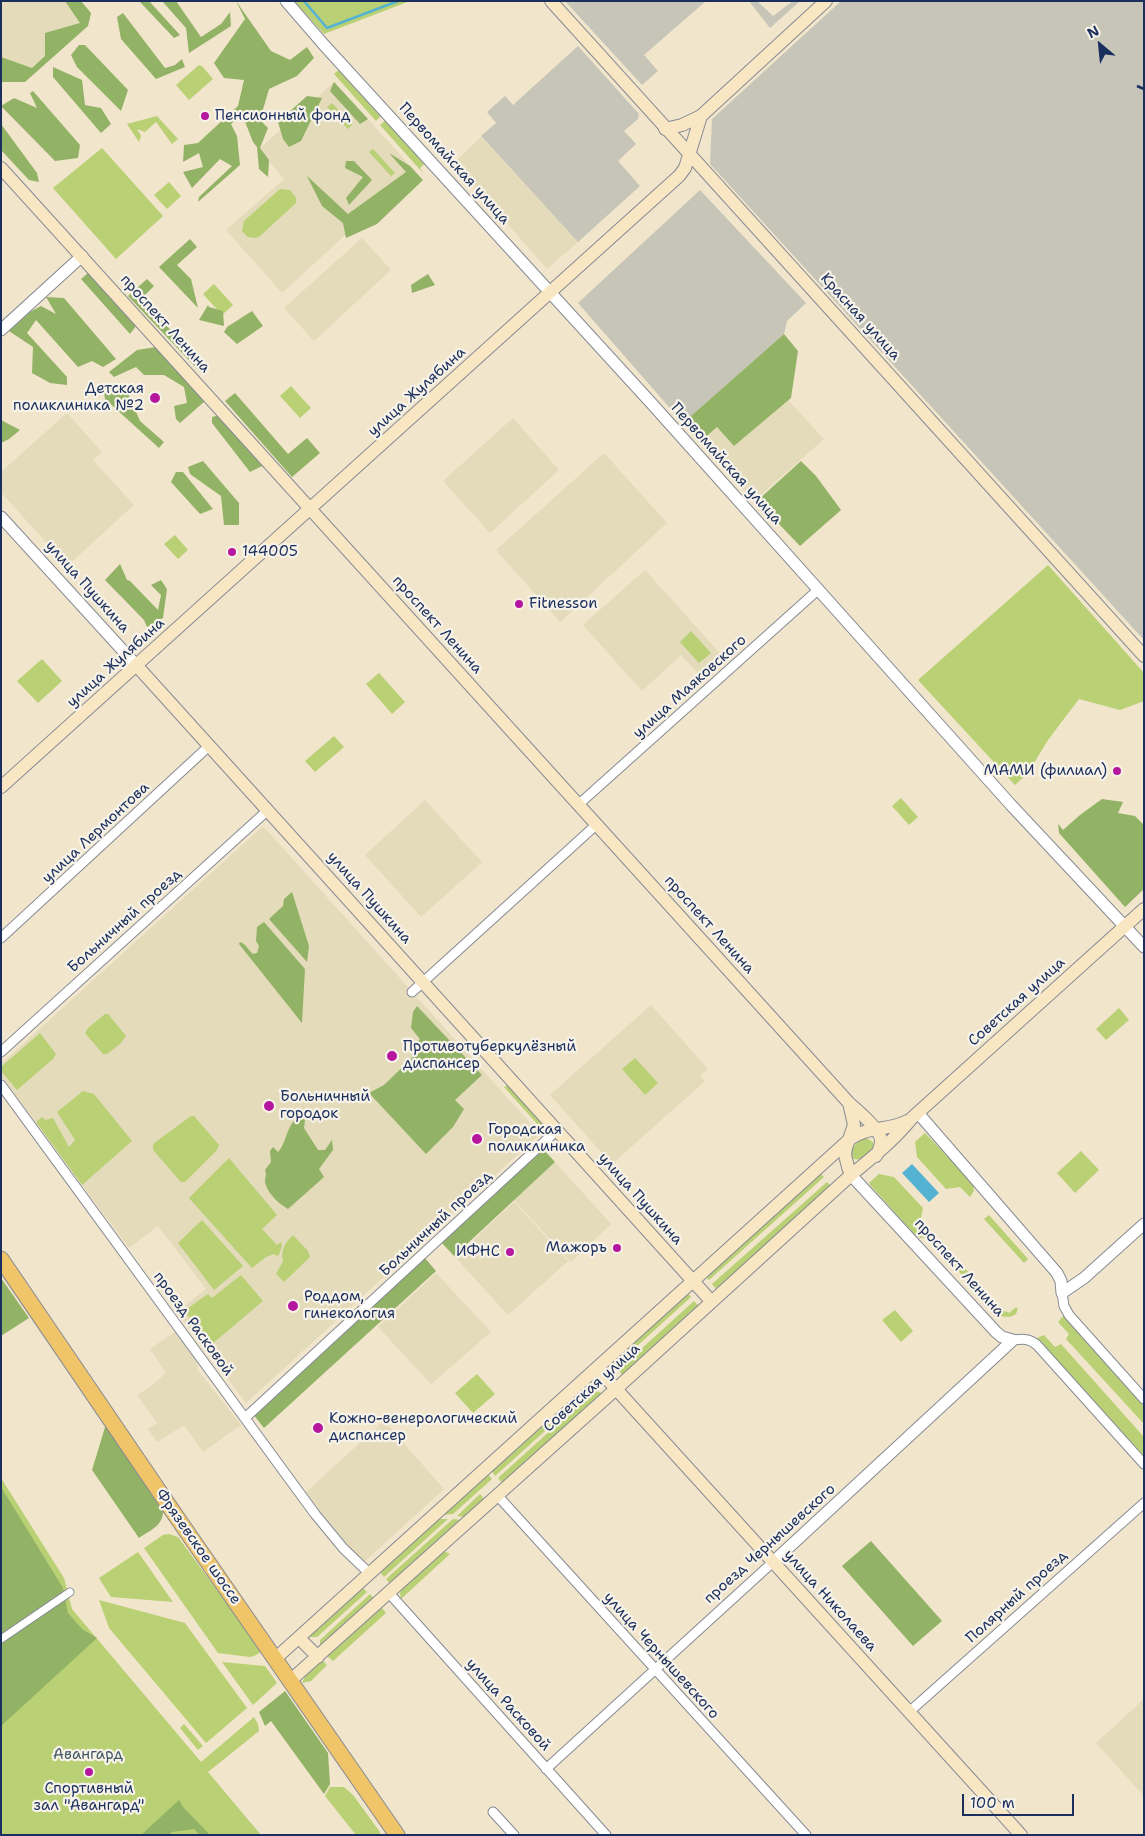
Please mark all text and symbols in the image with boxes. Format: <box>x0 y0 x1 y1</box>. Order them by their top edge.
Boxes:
north arrow <box>1075 20 1125 70</box>
text: N <box>1084 21 1102 42</box>
street label: Первомайская улица <box>395 99 513 229</box>
place label: Пенсионный фонд <box>215 107 351 125</box>
marker: Пенсионный фонд <box>199 110 211 122</box>
street label: Красная улица <box>816 270 904 364</box>
street label: проспект Ленина <box>116 271 214 377</box>
street label: улица Жулябина <box>364 343 470 441</box>
place label: Детская поликлиника №2 <box>13 380 144 415</box>
marker: Детская поликлиника №2 <box>148 391 162 405</box>
street label: Первомайская улица <box>667 399 785 529</box>
street label: улица Пушкина <box>41 537 133 637</box>
place label: 144005 <box>242 543 298 561</box>
marker: 144005 <box>226 546 238 558</box>
street label: проспект Ленина <box>388 572 486 678</box>
place label: Fitnesson <box>529 595 598 613</box>
marker: Fitnesson <box>513 598 525 610</box>
street label: улица Жулябина <box>63 614 169 712</box>
street label: улица Маяковского <box>630 631 750 743</box>
place label: МАМИ (филиал) <box>984 762 1107 780</box>
marker: МАМИ (филиал) <box>1111 765 1123 777</box>
street label: улица Лермонтова <box>39 779 153 887</box>
street label: улица Пушкина <box>323 848 415 948</box>
street label: Больничный проезд <box>64 865 186 977</box>
street label: проспект Ленина <box>660 872 758 978</box>
street label: Советская улица <box>965 954 1069 1050</box>
place label: Противотуберкулёзный диспансер <box>403 1038 576 1073</box>
marker: Противотуберкулёзный диспансер <box>385 1049 399 1063</box>
place label: Больничный городок <box>280 1088 370 1123</box>
marker: Больничный городок <box>262 1099 276 1113</box>
place label: Городская поликлиника <box>488 1121 585 1156</box>
marker: Городская поликлиника <box>470 1132 484 1146</box>
street label: улица Пушкина <box>594 1149 686 1249</box>
street label: Больничный проезд <box>376 1167 496 1281</box>
street label: проспект Ленина <box>910 1215 1008 1321</box>
place label: Мажоръ <box>546 1239 607 1257</box>
marker: Мажоръ <box>611 1242 623 1254</box>
place label: ИФНС <box>456 1243 500 1261</box>
marker: ИФНС <box>504 1246 516 1258</box>
street label: проезд Расковой <box>149 1268 237 1380</box>
place label: Роддом, гинекология <box>304 1288 395 1323</box>
marker: Роддом, гинекология <box>286 1299 300 1313</box>
street label: Советская улица <box>540 1340 644 1436</box>
place label: Кожно-венерологический диспансер <box>329 1410 517 1445</box>
marker: Кожно-венерологический диспансер <box>311 1421 325 1435</box>
street label: проезд Чернышевского <box>701 1480 839 1608</box>
street label: Фрязевское шоссе <box>151 1486 245 1608</box>
street label: улица Николаева <box>780 1546 880 1656</box>
street label: Полярный проезд <box>963 1547 1071 1647</box>
street label: улица Чернышевского <box>599 1589 723 1723</box>
street label: улица Расковой <box>462 1655 554 1755</box>
park label: Авангард <box>53 1746 123 1764</box>
marker: Спортивный зал "Авангард" <box>83 1766 95 1778</box>
place label: Спортивный зал "Авангард" <box>34 1780 144 1815</box>
scale bar <box>965 1784 1078 1816</box>
text: 100 m <box>970 1793 1015 1813</box>

